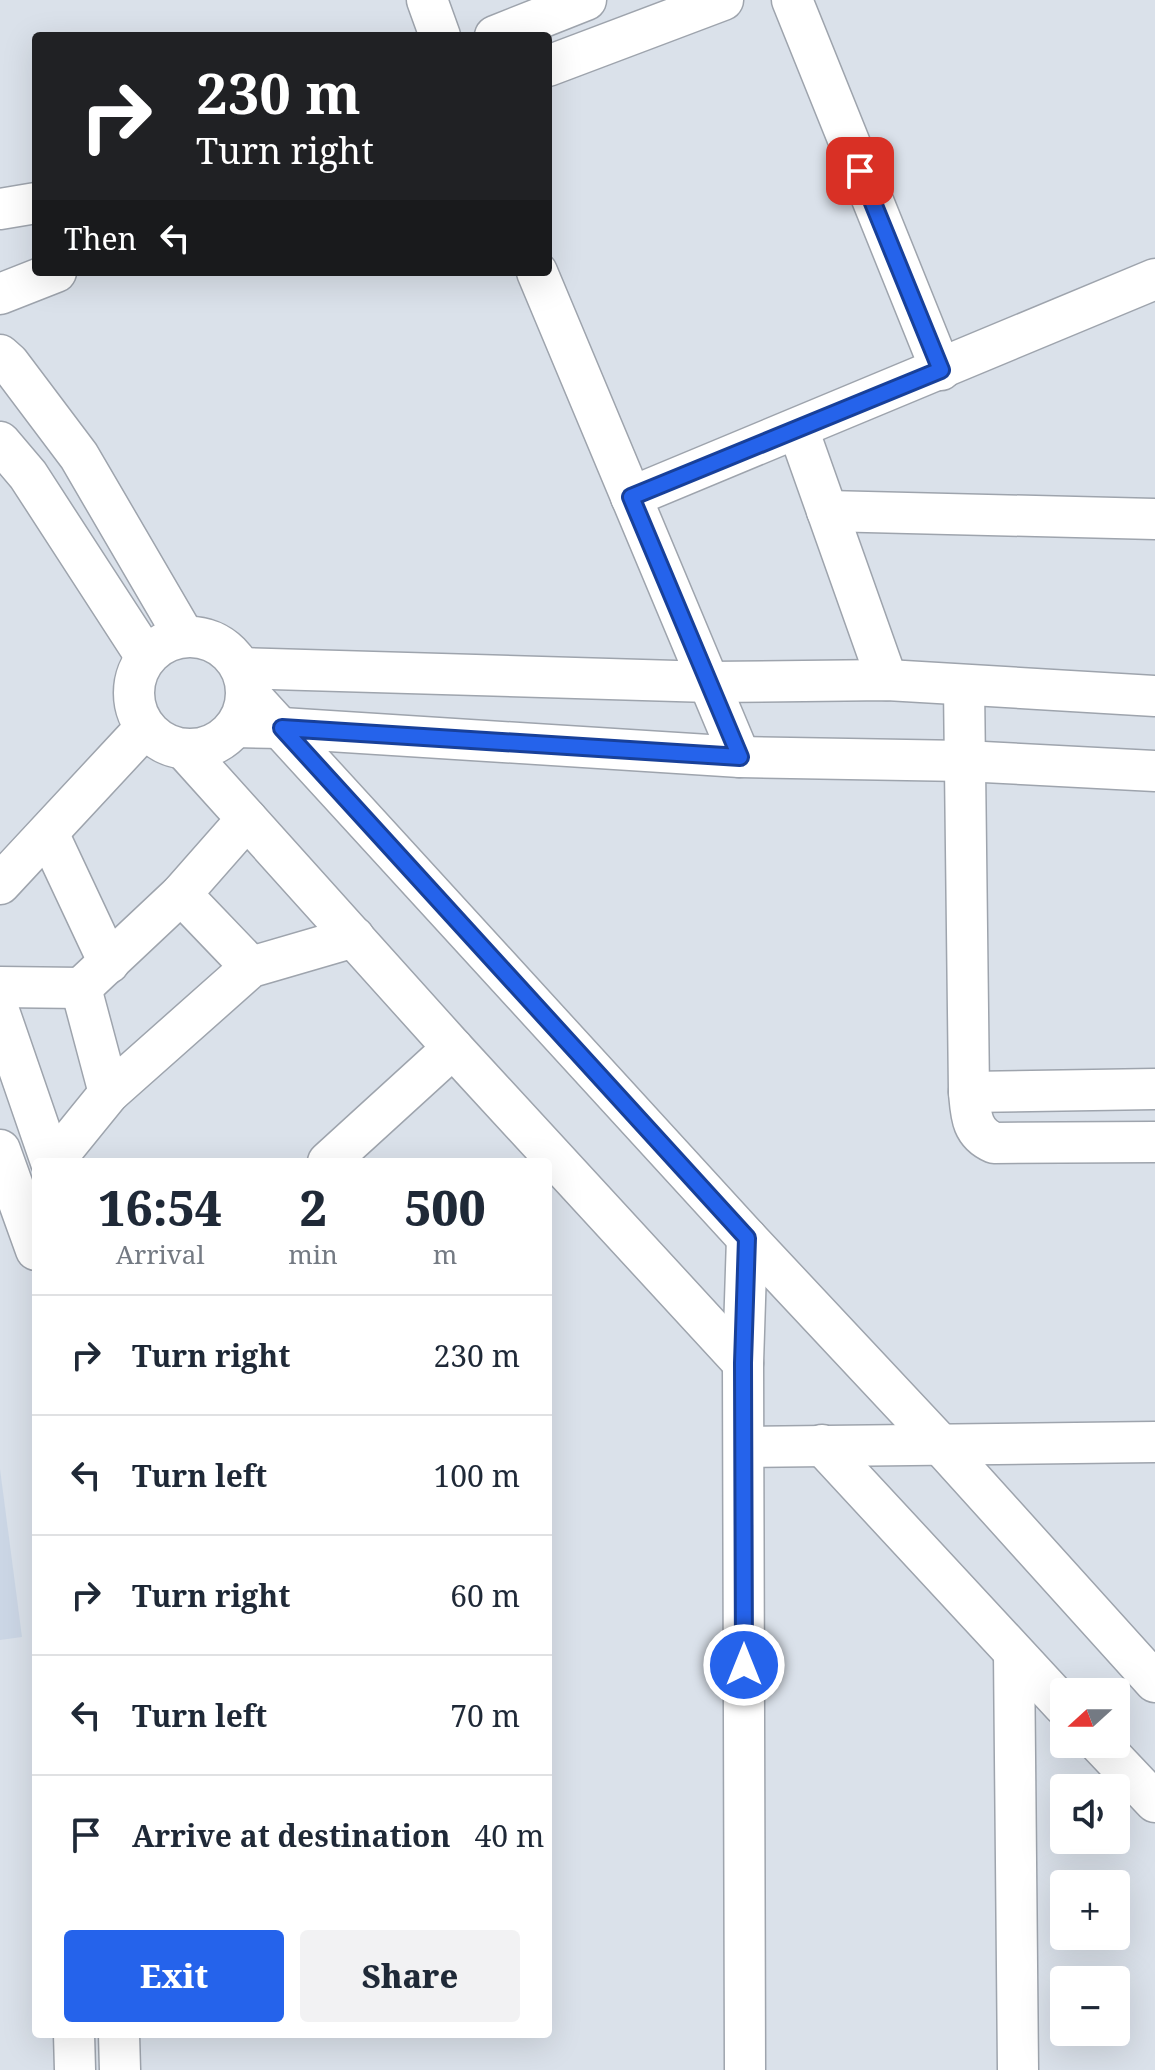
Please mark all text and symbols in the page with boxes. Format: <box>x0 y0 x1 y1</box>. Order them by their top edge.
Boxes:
text: 230 m <box>196 54 361 130</box>
icon: right <box>64 64 168 168</box>
text: Turn right <box>196 126 374 175</box>
pin <box>826 137 894 205</box>
icon: arrive <box>838 149 882 193</box>
icon: left <box>153 216 197 260</box>
text: Then <box>64 218 137 259</box>
text: 16:54 <box>98 1175 222 1240</box>
text: 2 <box>299 1175 327 1240</box>
text: 500 <box>404 1175 486 1240</box>
text: Arrival <box>116 1236 205 1272</box>
text: min <box>288 1236 338 1272</box>
text: m <box>433 1236 457 1272</box>
icon: right <box>64 1333 108 1377</box>
text: Turn right <box>132 1335 290 1376</box>
text: 230 m <box>434 1335 520 1376</box>
icon: left <box>64 1453 108 1497</box>
text: Turn left <box>132 1455 267 1496</box>
text: 100 m <box>434 1455 520 1496</box>
icon: right <box>64 1573 108 1617</box>
text: Turn right <box>132 1575 290 1616</box>
text: 60 m <box>450 1575 520 1616</box>
position arrow <box>702 1623 786 1707</box>
north arrow <box>1050 1678 1130 1758</box>
map controls <box>1050 1678 1130 2046</box>
icon: left <box>64 1693 108 1737</box>
text: Turn left <box>132 1695 267 1736</box>
text: 70 m <box>450 1695 520 1736</box>
button: sound <box>1050 1774 1130 1854</box>
icon: arrive <box>64 1813 108 1857</box>
text: Arrive at destination <box>132 1815 451 1856</box>
text: 40 m <box>475 1815 544 1856</box>
button: + <box>1050 1870 1130 1950</box>
button: Exit <box>64 1930 284 2022</box>
button: Share <box>300 1930 520 2022</box>
button: − <box>1050 1966 1130 2046</box>

